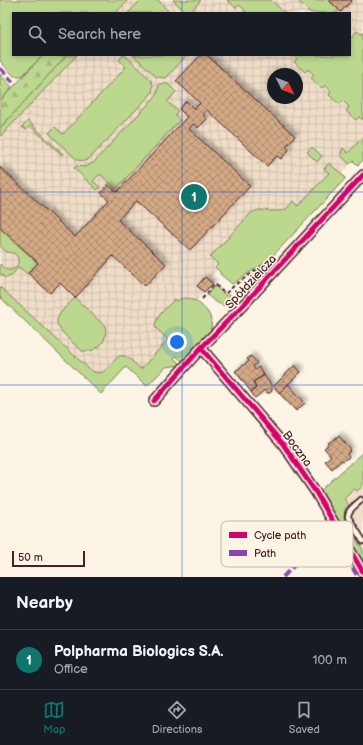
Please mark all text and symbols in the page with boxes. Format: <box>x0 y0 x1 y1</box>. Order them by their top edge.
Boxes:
search box <box>12 12 351 56</box>
icon: search <box>26 23 48 45</box>
text: Search here <box>58 25 141 44</box>
north arrow <box>267 68 303 104</box>
pin: 1 <box>181 182 207 212</box>
street label: Spółdzielcza <box>222 252 280 312</box>
your location <box>167 332 187 352</box>
street label: Boczna <box>279 428 315 470</box>
legend <box>221 521 353 567</box>
text: Cycle path <box>254 529 306 542</box>
text: Path <box>254 547 276 560</box>
scale bar <box>12 549 85 568</box>
text: 50 m <box>18 551 43 564</box>
text: Nearby <box>16 593 73 613</box>
text: Polpharma Biologics S.A. <box>54 642 224 661</box>
text: 1 <box>26 652 32 668</box>
text: 100 m <box>312 652 347 668</box>
text: Office <box>54 661 88 677</box>
tab: Map <box>43 699 65 736</box>
tab: Directions <box>152 699 202 736</box>
tab: Saved <box>289 699 320 736</box>

